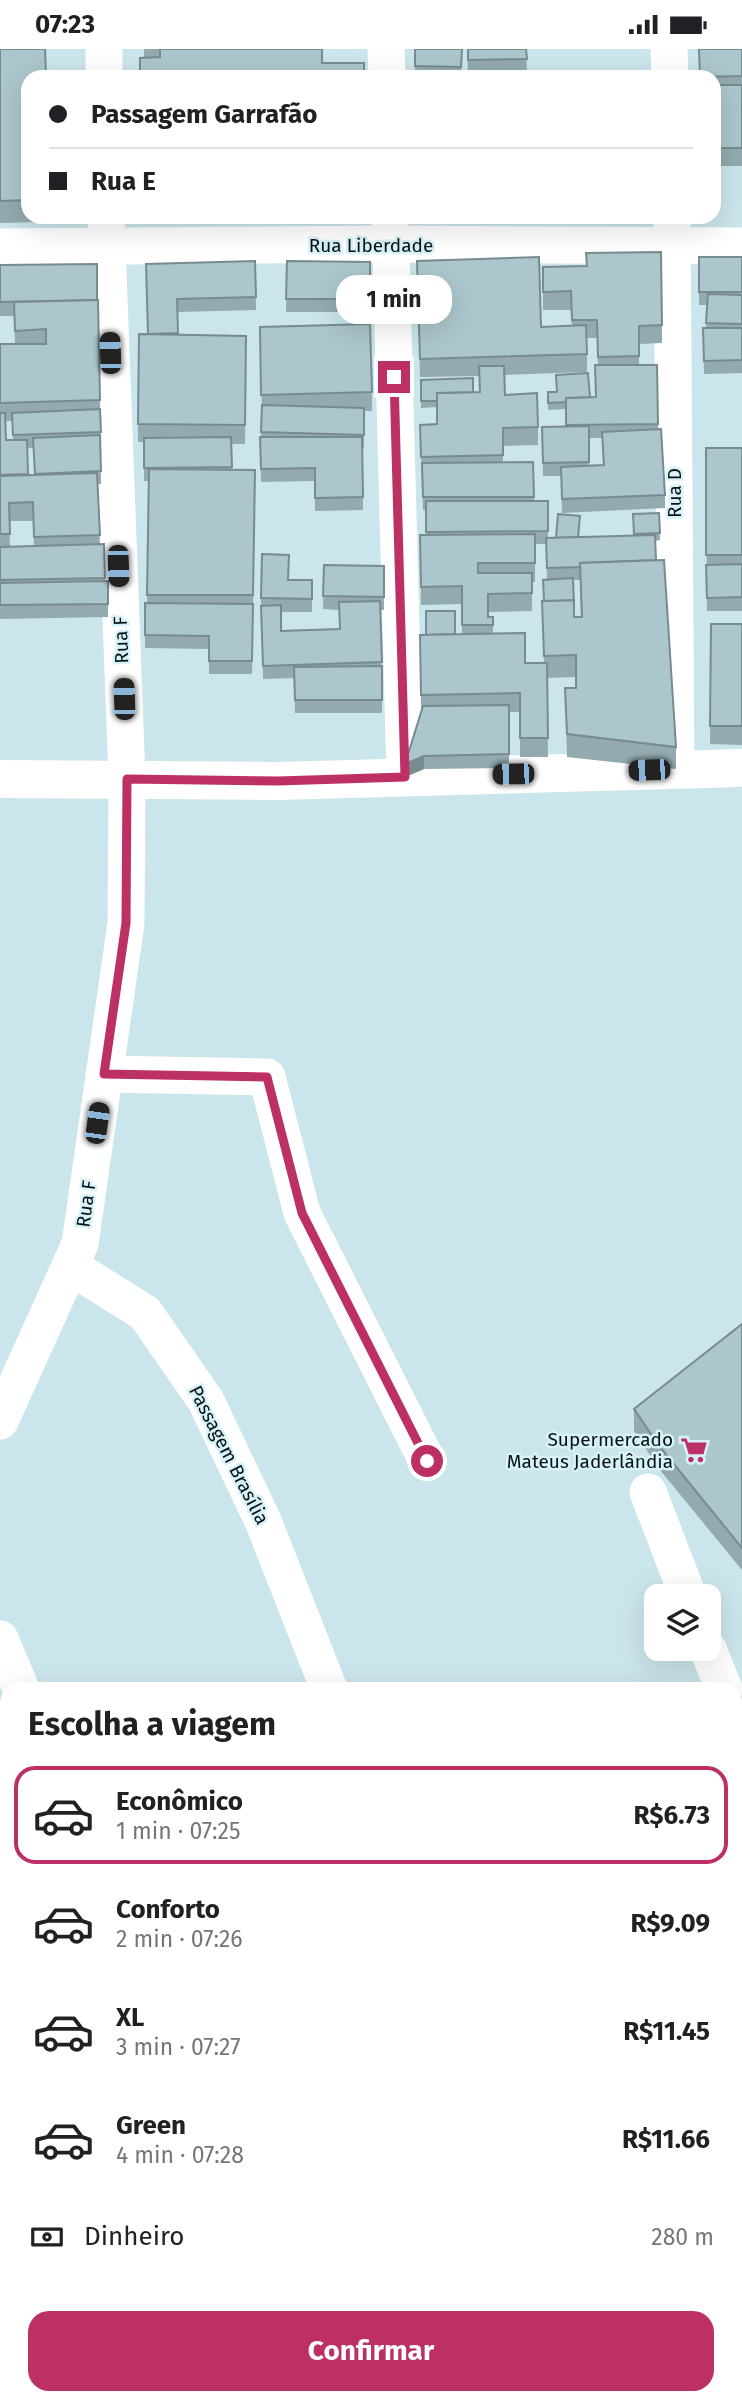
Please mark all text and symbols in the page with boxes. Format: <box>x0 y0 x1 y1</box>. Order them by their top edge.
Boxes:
text: 07:23 <box>35 9 95 40</box>
text: Passagem Garrafão <box>91 99 317 130</box>
text: Rua E <box>91 166 156 197</box>
street label: Rua Liberdade <box>309 234 433 257</box>
callout: 1 min <box>336 275 452 325</box>
text: 1 min <box>366 285 422 313</box>
car <box>99 332 122 374</box>
route end <box>378 361 410 393</box>
street label: Rua D <box>663 468 686 518</box>
car <box>107 545 130 587</box>
street label: Rua F <box>109 616 133 664</box>
car <box>113 678 136 720</box>
car <box>628 759 671 781</box>
car <box>492 763 535 785</box>
car <box>84 1101 111 1145</box>
street label: Rua F <box>71 1179 101 1229</box>
street label: Passagem Brasília <box>184 1382 274 1528</box>
place label: Supermercado Mateus Jaderlândia <box>507 1428 673 1473</box>
supermarket icon: Supermercado Mateus Jaderlândia <box>679 1435 709 1465</box>
route start <box>411 1445 443 1477</box>
map controls <box>644 1584 721 1661</box>
button: layers <box>644 1584 721 1661</box>
text: Escolha a viagem <box>28 1705 276 1743</box>
icon: car <box>32 1784 95 1847</box>
text: Econômico <box>116 1786 243 1817</box>
text: R$6.73 <box>634 1800 710 1831</box>
text: 1 min · 07:25 <box>116 1817 240 1845</box>
icon: car <box>32 1892 95 1955</box>
text: Conforto <box>116 1894 220 1925</box>
text: R$9.09 <box>630 1908 710 1939</box>
text: 2 min · 07:26 <box>116 1925 243 1953</box>
icon: car <box>32 2000 95 2063</box>
text: XL <box>116 2002 144 2033</box>
text: R$11.45 <box>623 2016 710 2047</box>
text: 3 min · 07:27 <box>116 2033 240 2061</box>
icon: car <box>32 2108 95 2171</box>
text: Green <box>116 2110 186 2141</box>
text: R$11.66 <box>622 2124 710 2155</box>
text: 4 min · 07:28 <box>116 2141 244 2169</box>
icon: cash <box>28 2218 66 2256</box>
text: Dinheiro <box>84 2221 185 2252</box>
text: 280 m <box>651 2223 714 2251</box>
button: Confirmar <box>28 2311 714 2391</box>

